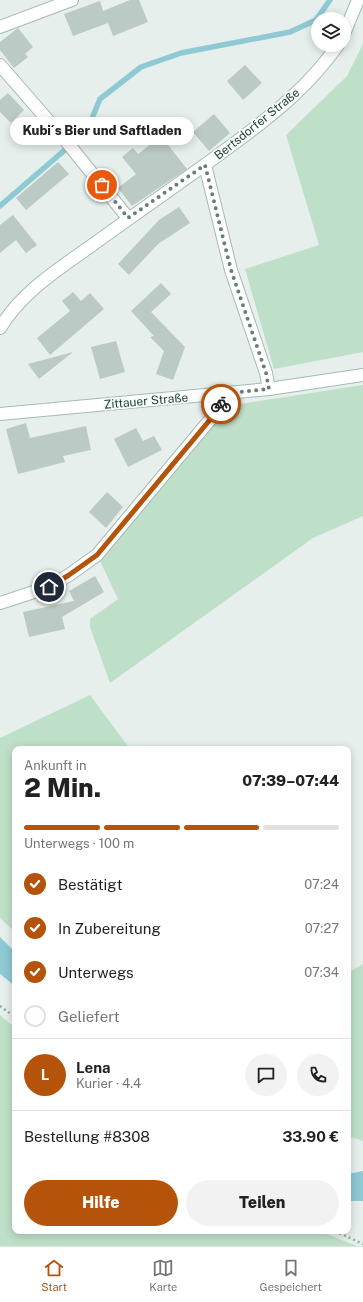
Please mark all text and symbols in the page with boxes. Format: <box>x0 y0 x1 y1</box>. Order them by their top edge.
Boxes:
map controls <box>311 12 351 52</box>
button: layers <box>311 12 351 52</box>
street label: Bertsdorfer Straße <box>212 85 303 163</box>
callout: Kubi´s Bier und Saftladen <box>10 117 194 145</box>
text: Kubi´s Bier und Saftladen <box>23 123 181 138</box>
pin <box>85 168 119 202</box>
icon: bag <box>91 174 113 196</box>
courier <box>201 384 241 424</box>
street label: Zittauer Straße <box>103 390 189 412</box>
icon: bike <box>210 393 232 415</box>
pin <box>32 570 66 604</box>
icon: home <box>38 576 60 598</box>
text: Ankunft in <box>24 758 87 773</box>
text: 2 Min. <box>24 772 101 803</box>
text: 07:39–07:44 <box>242 772 339 789</box>
text: Unterwegs · 100 m <box>24 836 134 851</box>
icon: check <box>24 873 46 895</box>
text: Bestätigt <box>58 876 122 893</box>
text: 07:24 <box>304 877 339 892</box>
icon: check <box>24 917 46 939</box>
text: In Zubereitung <box>58 920 161 937</box>
text: 07:27 <box>305 921 339 936</box>
icon: check <box>24 961 46 983</box>
text: Unterwegs <box>58 964 134 981</box>
text: 07:34 <box>304 965 339 980</box>
text: Geliefert <box>58 1008 120 1025</box>
button: chat <box>245 1054 287 1096</box>
button: phone <box>297 1054 339 1096</box>
text: Lena <box>76 1059 111 1076</box>
text: L <box>41 1066 49 1083</box>
text: Kurier · 4.4 <box>76 1076 141 1091</box>
text: Bestellung #8308 <box>24 1128 150 1145</box>
text: 33.90 € <box>282 1128 339 1145</box>
button: Hilfe <box>24 1180 178 1226</box>
button: Teilen <box>186 1180 339 1226</box>
tab: Start <box>41 1257 67 1293</box>
tab: Karte <box>149 1257 177 1293</box>
tab: Gespeichert <box>260 1257 322 1293</box>

